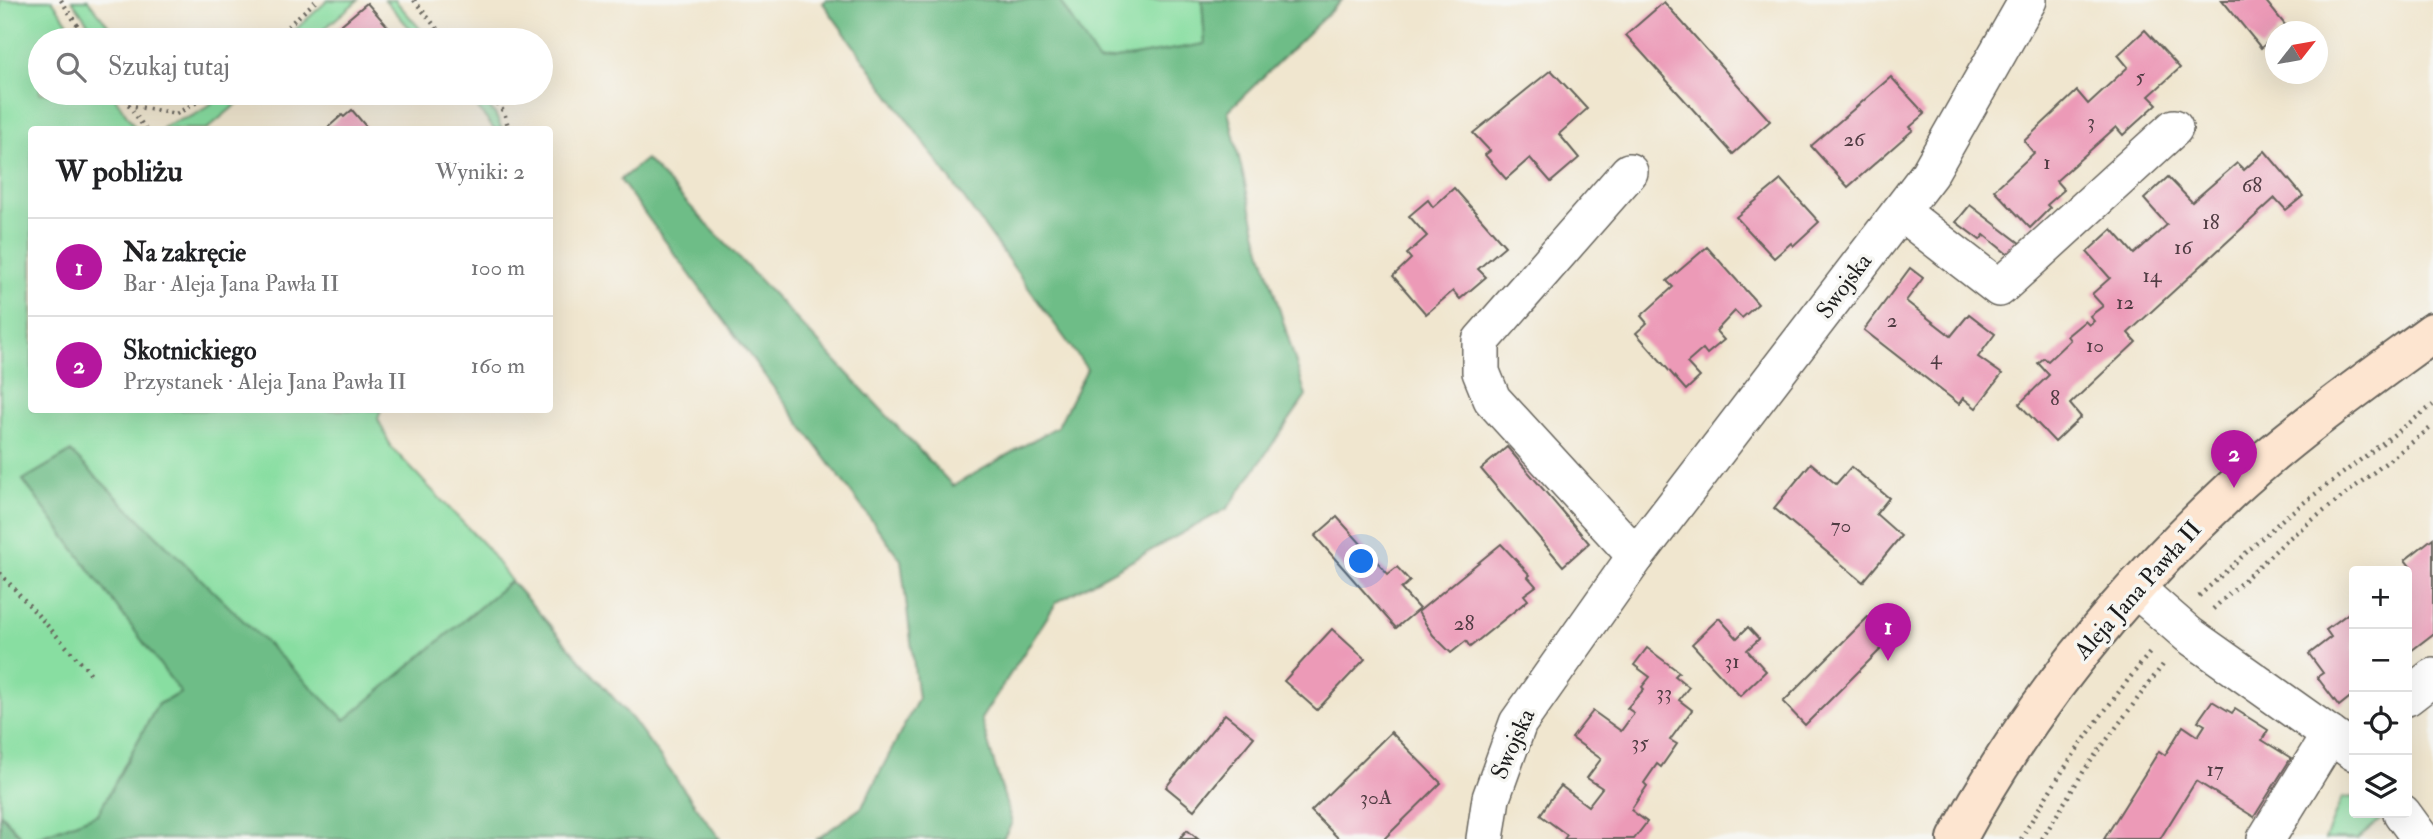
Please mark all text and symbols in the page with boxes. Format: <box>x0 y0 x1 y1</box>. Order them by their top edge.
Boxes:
north arrow <box>2265 21 2328 84</box>
search box <box>28 28 553 105</box>
icon: search <box>52 48 90 86</box>
text: Szukaj tutaj <box>108 51 230 83</box>
house number: 5 <box>2135 63 2145 90</box>
house number: 3 <box>2087 108 2095 135</box>
house number: 26 <box>1843 126 1866 153</box>
house number: 1 <box>2043 149 2051 176</box>
text: W pobliżu <box>56 153 183 190</box>
text: Wyniki: 2 <box>435 157 525 186</box>
house number: 68 <box>2242 172 2262 199</box>
house number: 18 <box>2202 209 2220 236</box>
house number: 16 <box>2174 234 2193 261</box>
text: Na zakręcie <box>123 237 246 269</box>
street label: Swojska <box>1809 246 1879 325</box>
text: 1 <box>75 253 83 282</box>
text: 100 m <box>471 253 525 282</box>
house number: 14 <box>2143 262 2163 289</box>
text: Bar · Aleja Jana Pawła II <box>123 269 339 298</box>
house number: 12 <box>2116 289 2134 316</box>
house number: 2 <box>1887 307 1897 334</box>
house number: 10 <box>2086 332 2104 359</box>
text: Skotnickiego <box>123 335 257 367</box>
house number: 4 <box>1930 344 1943 371</box>
text: 2 <box>73 351 85 380</box>
text: 160 m <box>471 351 525 380</box>
text: Przystanek · Aleja Jana Pawła II <box>123 367 407 396</box>
house number: 8 <box>2050 385 2060 412</box>
pin: 2 <box>2211 430 2257 488</box>
house number: 70 <box>1831 512 1851 539</box>
street label: Aleja Jana Pawła II <box>2067 514 2209 667</box>
your location <box>1344 544 1378 578</box>
map controls <box>2349 566 2412 818</box>
button: + <box>2349 566 2412 629</box>
pin: 1 <box>1865 603 1911 661</box>
house number: 28 <box>1454 610 1474 637</box>
button: − <box>2349 629 2412 692</box>
house number: 31 <box>1724 648 1740 675</box>
house number: 33 <box>1656 679 1672 706</box>
button: locate <box>2349 692 2412 755</box>
street label: Swojska <box>1484 703 1543 784</box>
house number: 35 <box>1631 729 1649 756</box>
button: layers <box>2349 755 2412 818</box>
house number: 17 <box>2206 756 2224 783</box>
house number: 30A <box>1360 784 1392 811</box>

